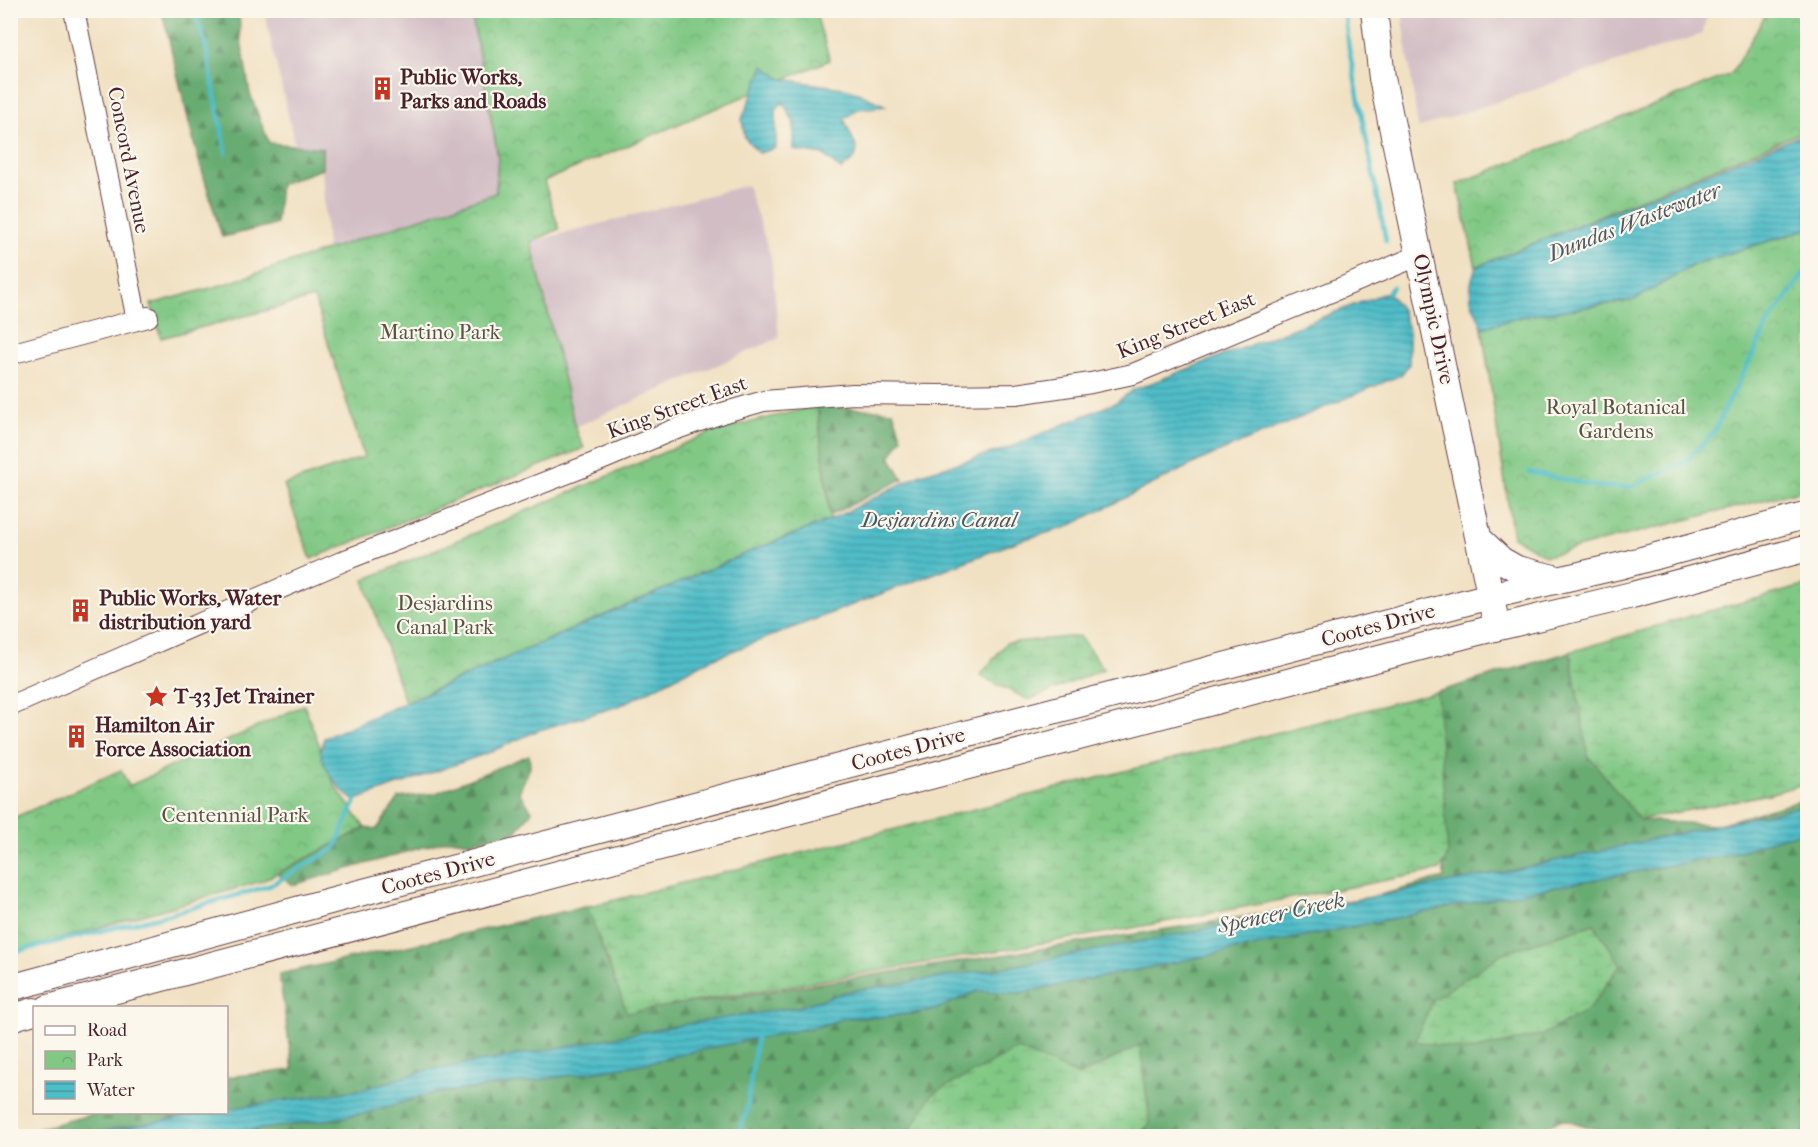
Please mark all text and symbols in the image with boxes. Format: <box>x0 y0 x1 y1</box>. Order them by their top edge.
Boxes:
place label: Public Works, Parks and Roads <box>400 65 546 113</box>
building icon: Public Works, Parks and Roads <box>369 76 395 102</box>
street label: Concord Avenue <box>103 85 155 235</box>
water label: Dundas Wastewater <box>1542 176 1726 268</box>
street label: Olympic Drive <box>1408 251 1460 387</box>
street label: King Street East <box>1113 286 1259 364</box>
park label: Martino Park <box>380 320 501 344</box>
street label: King Street East <box>604 370 751 443</box>
park label: Royal Botanical Gardens <box>1546 395 1686 443</box>
water label: Desjardins Canal <box>859 507 1019 533</box>
place label: Public Works, Water distribution yard <box>99 586 282 634</box>
park label: Desjardins Canal Park <box>396 591 494 639</box>
building icon: Public Works, Water distribution yard <box>68 597 94 623</box>
street label: Cootes Drive <box>1318 598 1438 652</box>
place icon: T-33 Jet Trainer <box>143 683 169 709</box>
place label: T-33 Jet Trainer <box>173 684 315 708</box>
place label: Hamilton Air Force Association <box>94 713 252 761</box>
street label: Cootes Drive <box>848 722 968 776</box>
building icon: Hamilton Air Force Association <box>64 724 90 750</box>
park label: Centennial Park <box>162 803 309 827</box>
street label: Cootes Drive <box>378 846 498 900</box>
water label: Spencer Creek <box>1214 887 1347 939</box>
legend <box>33 1006 228 1114</box>
text: Road <box>87 1020 127 1041</box>
text: Park <box>87 1050 124 1071</box>
text: Water <box>86 1080 135 1101</box>

